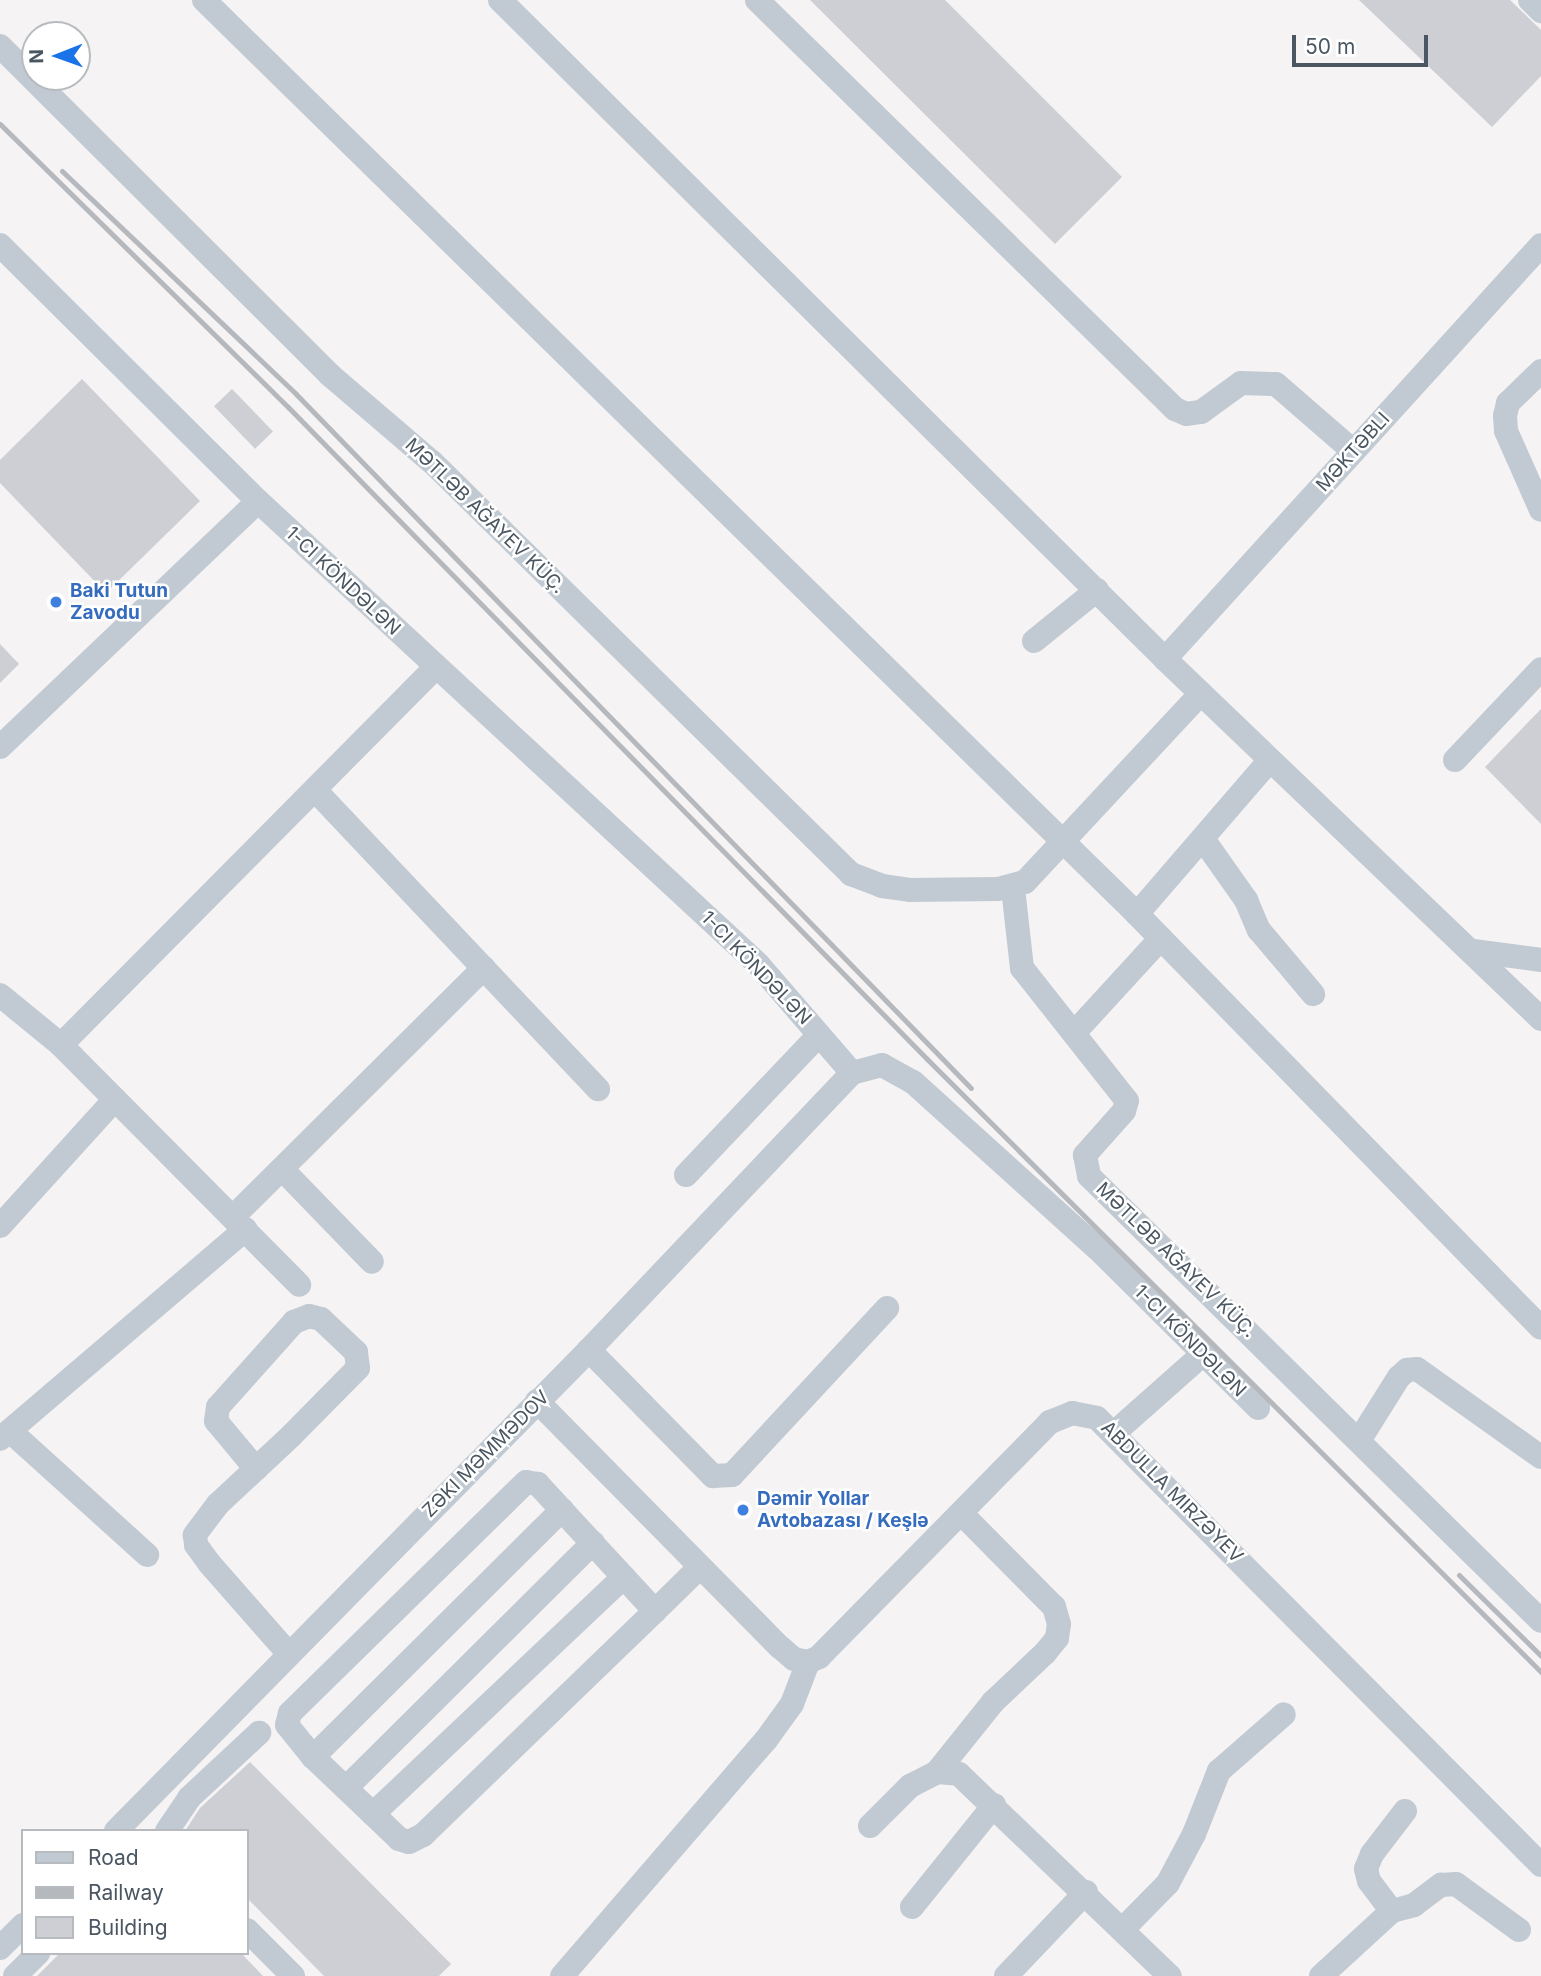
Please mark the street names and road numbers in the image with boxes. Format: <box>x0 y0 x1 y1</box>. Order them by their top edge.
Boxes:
street label: MƏKTƏBLI <box>1311 408 1395 496</box>
street label: MƏTLƏB AĞAYEV KÜÇ. <box>400 434 570 598</box>
street label: 1-CI KÖNDƏLƏN <box>281 522 405 640</box>
street label: 1-CI KÖNDƏLƏN <box>696 907 816 1029</box>
street label: MƏTLƏB AĞAYEV KÜÇ. <box>1091 1178 1261 1342</box>
street label: 1-CI KÖNDƏLƏN <box>1129 1280 1251 1402</box>
street label: ZƏKI MƏMMƏDOV <box>418 1386 554 1522</box>
street label: ABDULLA MIRZƏYEV <box>1096 1416 1248 1568</box>

